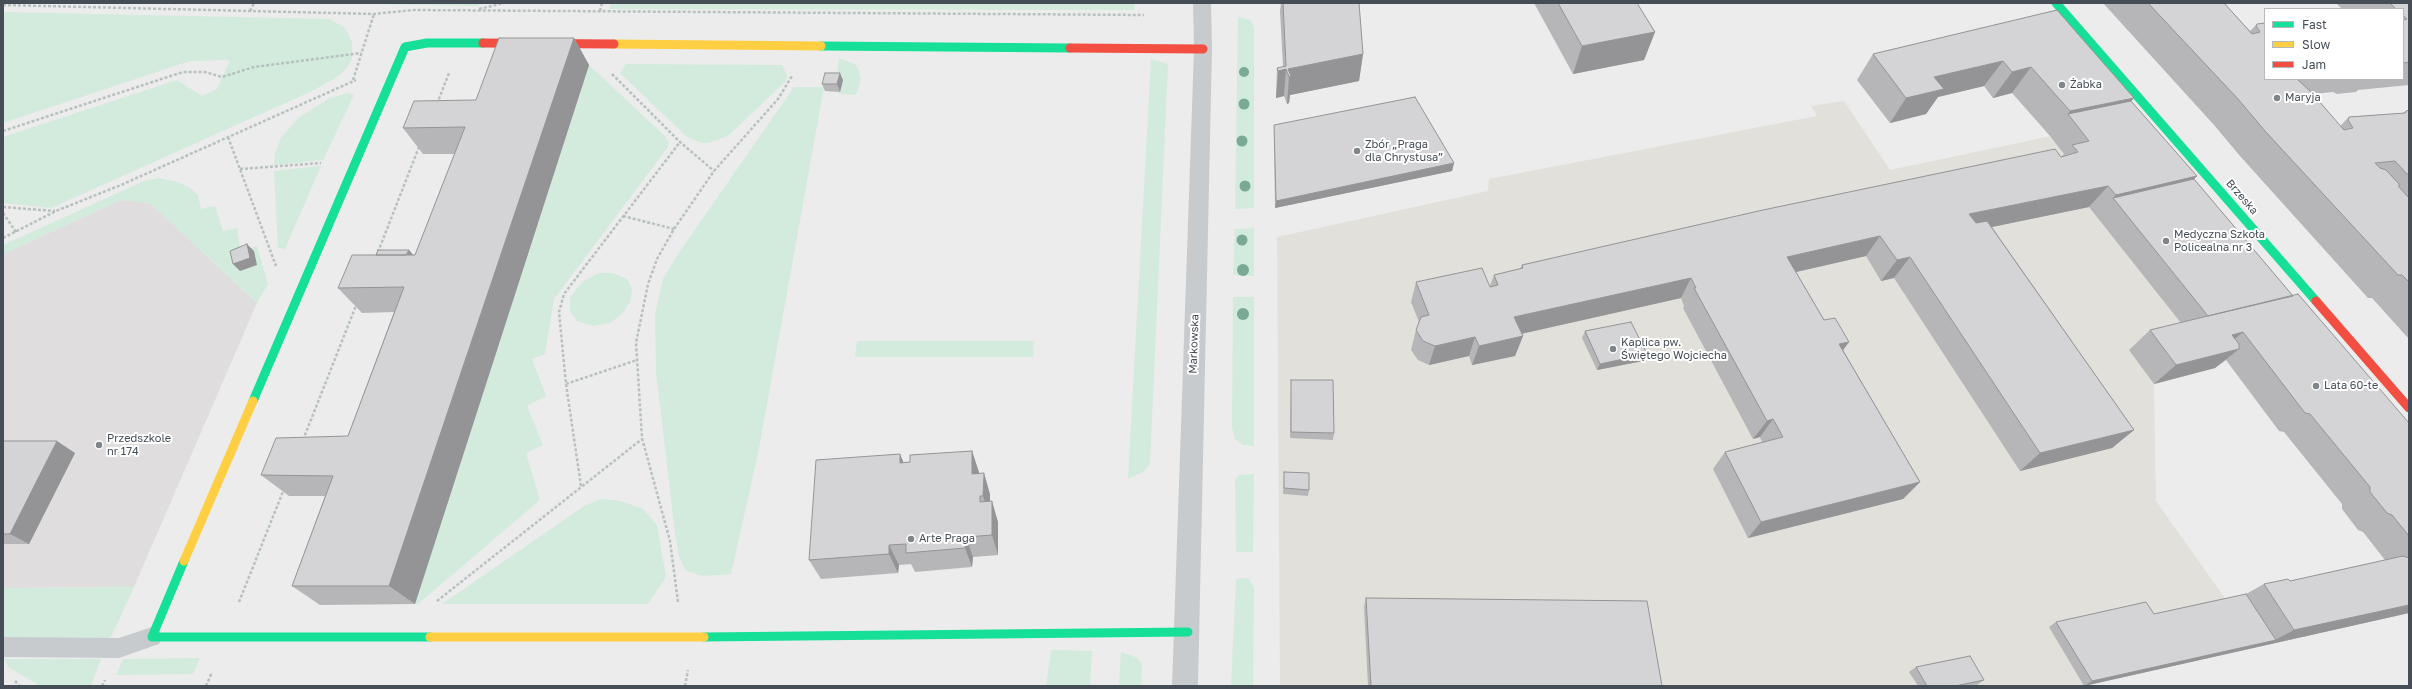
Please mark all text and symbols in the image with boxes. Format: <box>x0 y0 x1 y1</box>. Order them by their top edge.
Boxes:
legend <box>2264 8 2404 80</box>
text: Fast <box>2302 17 2327 32</box>
text: Slow <box>2302 37 2330 52</box>
text: Jam <box>2302 57 2326 72</box>
place label: Żabka <box>2070 78 2102 92</box>
marker: Żabka <box>2057 80 2067 90</box>
place label: Maryja <box>2285 91 2321 105</box>
marker: Maryja <box>2272 93 2282 103</box>
place label: Zbór „Praga dla Chrystusa” <box>1365 138 1443 164</box>
marker: Zbór „Praga dla Chrystusa” <box>1352 146 1362 156</box>
street label: Brzeska <box>2223 177 2261 217</box>
place label: Medyczna Szkoła Policealna nr 3 <box>2174 228 2265 254</box>
marker: Medyczna Szkoła Policealna nr 3 <box>2161 236 2171 246</box>
street label: Markowska <box>1186 314 1202 374</box>
place label: Kaplica pw. Świętego Wojciecha <box>1621 336 1727 362</box>
marker: Kaplica pw. Świętego Wojciecha <box>1608 344 1618 354</box>
place label: Lata 60-te <box>2324 379 2378 393</box>
marker: Lata 60-te <box>2311 381 2321 391</box>
place label: Przedszkole nr 174 <box>107 432 171 458</box>
marker: Przedszkole nr 174 <box>94 440 104 450</box>
place label: Arte Praga <box>919 532 975 546</box>
marker: Arte Praga <box>906 534 916 544</box>

